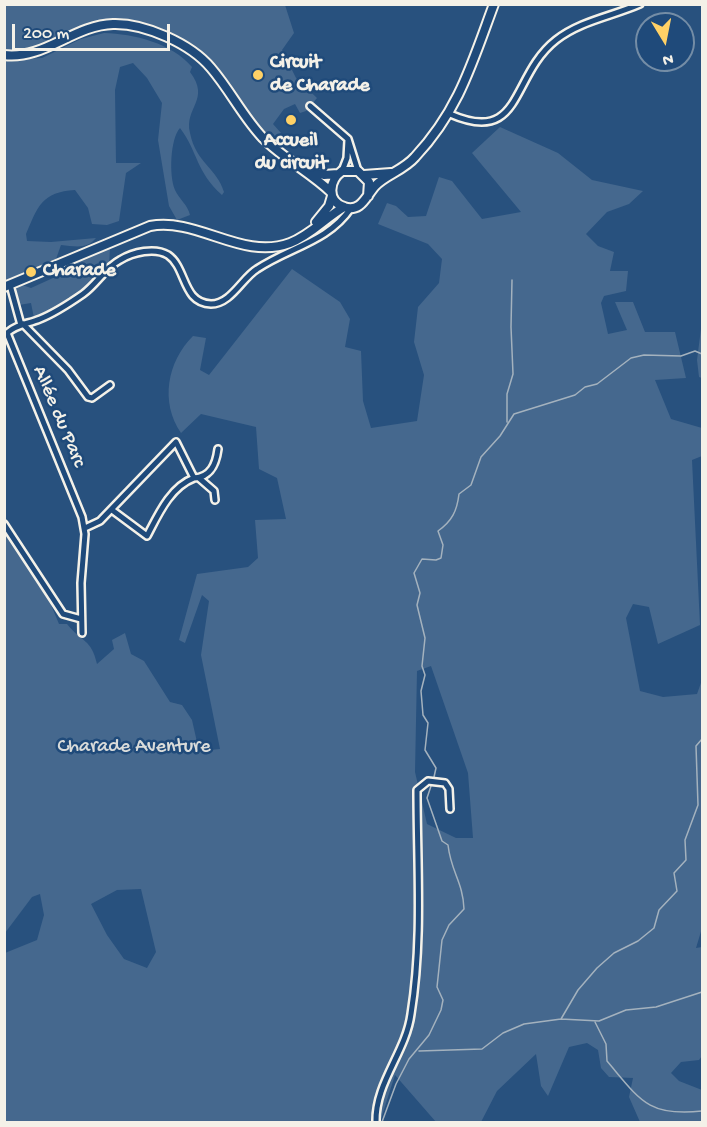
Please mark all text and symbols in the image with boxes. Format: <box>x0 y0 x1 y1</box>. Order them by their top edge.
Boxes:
scale bar <box>15 12 172 50</box>
north arrow <box>635 12 695 72</box>
text: 200 m <box>23 24 69 45</box>
text: N <box>661 48 675 69</box>
place label: Circuit de Charade <box>270 52 370 99</box>
marker: Circuit de Charade <box>251 68 265 82</box>
marker: Accueil du circuit <box>284 113 298 127</box>
place label: Accueil du circuit <box>255 130 327 177</box>
place label: Charade <box>43 260 116 284</box>
marker: Charade <box>24 265 38 279</box>
street label: Allée du Parc <box>26 363 90 471</box>
park label: Charade Aventure <box>57 736 211 760</box>

